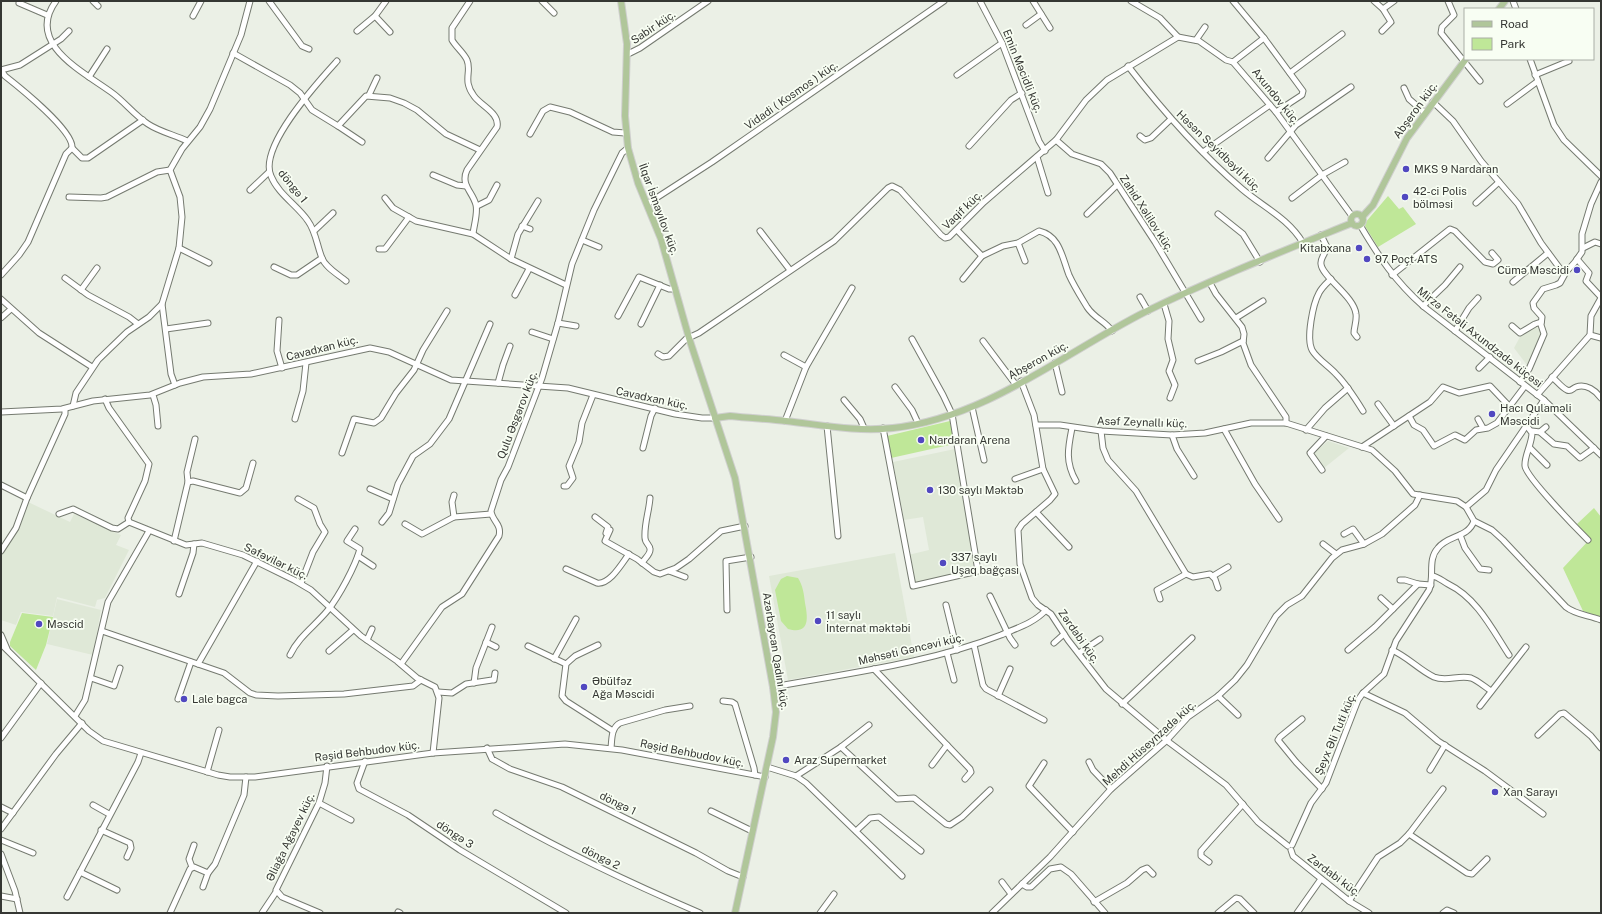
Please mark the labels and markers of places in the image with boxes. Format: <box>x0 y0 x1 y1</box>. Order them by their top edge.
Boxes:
place label: MKS 9 Nardaran <box>1414 163 1498 175</box>
marker: MKS 9 Nardaran <box>1401 164 1411 174</box>
place label: 42-ci Polis bölməsi <box>1413 185 1467 210</box>
marker: 42-ci Polis bölməsi <box>1400 192 1410 202</box>
place label: Kitabxana <box>1300 242 1351 254</box>
marker: Kitabxana <box>1354 243 1364 253</box>
place label: 97 Poçt ATS <box>1375 253 1438 266</box>
marker: 97 Poçt ATS <box>1362 254 1372 264</box>
place label: Cümə Məscidi <box>1497 264 1569 276</box>
marker: Cümə Məscidi <box>1572 265 1582 275</box>
place label: Hacı Qulaməli Məscidi <box>1500 402 1572 427</box>
marker: Hacı Qulaməli Məscidi <box>1487 409 1497 419</box>
place label: Nardaran Arena <box>929 434 1010 446</box>
marker: Nardaran Arena <box>916 435 926 445</box>
place label: 130 saylı Məktəb <box>938 484 1024 496</box>
marker: 130 saylı Məktəb <box>925 485 935 495</box>
place label: 337 saylı Uşaq bağçası <box>951 551 1019 577</box>
marker: 337 saylı Uşaq bağçası <box>938 558 948 568</box>
place label: 11 saylı İnternat məktəbi <box>826 609 910 634</box>
marker: 11 saylı İnternat məktəbi <box>813 616 823 626</box>
place label: Məscid <box>47 618 84 630</box>
marker: Məscid <box>34 619 44 629</box>
place label: Əbülfəz Ağa Məscidi <box>592 675 654 700</box>
marker: Əbülfəz Ağa Məscidi <box>579 682 589 692</box>
place label: Lale bagca <box>192 693 247 705</box>
marker: Lale bagca <box>179 694 189 704</box>
place label: Araz Supermarket <box>794 754 887 766</box>
marker: Araz Supermarket <box>781 755 791 765</box>
place label: Xan Sarayı <box>1503 786 1558 798</box>
marker: Xan Sarayı <box>1490 787 1500 797</box>

